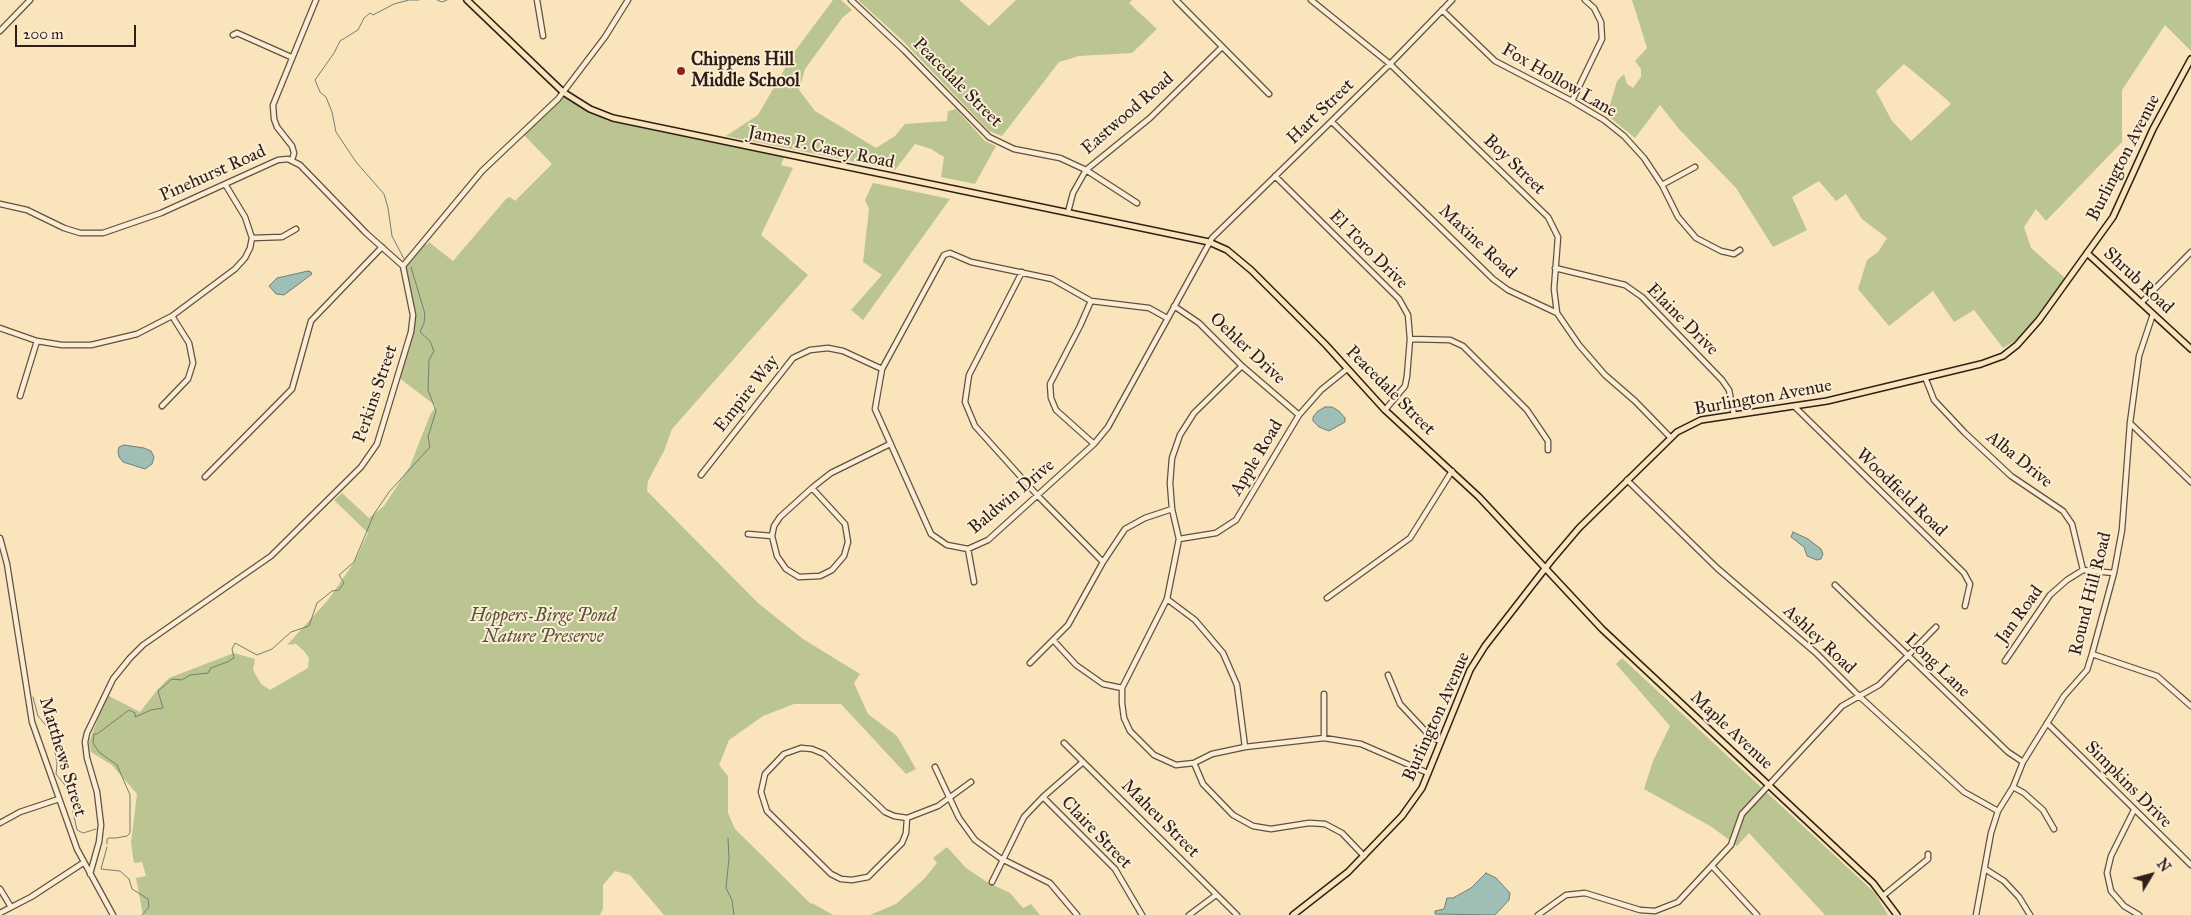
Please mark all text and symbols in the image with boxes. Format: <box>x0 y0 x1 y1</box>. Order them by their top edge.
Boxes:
scale bar <box>18 15 139 47</box>
text: 200 m <box>23 25 64 43</box>
street label: Peacedale Street <box>908 34 1006 132</box>
street label: Fox Hollow Lane <box>1498 39 1620 123</box>
place label: Chippens Hill Middle School <box>691 50 800 92</box>
marker: Chippens Hill Middle School <box>675 65 687 77</box>
street label: Eastwood Road <box>1078 68 1178 160</box>
street label: Hart Street <box>1283 75 1359 149</box>
street label: Burlington Avenue <box>2083 91 2165 225</box>
street label: James P. Casey Road <box>746 122 896 174</box>
street label: Boy Street <box>1478 130 1550 200</box>
street label: Pinehurst Road <box>157 141 269 207</box>
street label: Maxine Road <box>1434 200 1520 284</box>
street label: El Toro Drive <box>1324 206 1412 294</box>
street label: Shrub Road <box>2099 243 2177 319</box>
street label: Elaine Drive <box>1641 279 1723 361</box>
street label: Oehler Drive <box>1205 308 1289 390</box>
street label: Perkins Street <box>349 342 403 446</box>
street label: Peacedale Street <box>1341 342 1439 440</box>
street label: Empire Way <box>710 351 784 437</box>
street label: Burlington Avenue <box>1693 375 1833 421</box>
street label: Apple Road <box>1226 416 1288 500</box>
street label: Alba Drive <box>1982 427 2056 493</box>
street label: Woodfield Road <box>1851 444 1951 542</box>
street label: Baldwin Drive <box>965 455 1059 539</box>
street label: Round Hill Road <box>2065 530 2117 658</box>
street label: Jan Road <box>1992 582 2048 648</box>
street label: Ashley Road <box>1778 601 1860 679</box>
park label: Hoppers-Birge Pond Nature Preserve <box>470 606 616 649</box>
street label: Long Lane <box>1900 630 1974 702</box>
street label: Burlington Avenue <box>1399 649 1475 785</box>
street label: Maple Avenue <box>1685 687 1777 775</box>
street label: Matthews Street <box>34 695 90 819</box>
street label: Simpkins Drive <box>2080 737 2176 833</box>
street label: Maheu Street <box>1116 775 1204 863</box>
street label: Claire Street <box>1056 792 1136 874</box>
north arrow <box>2126 850 2176 900</box>
text: N <box>2153 856 2174 876</box>

